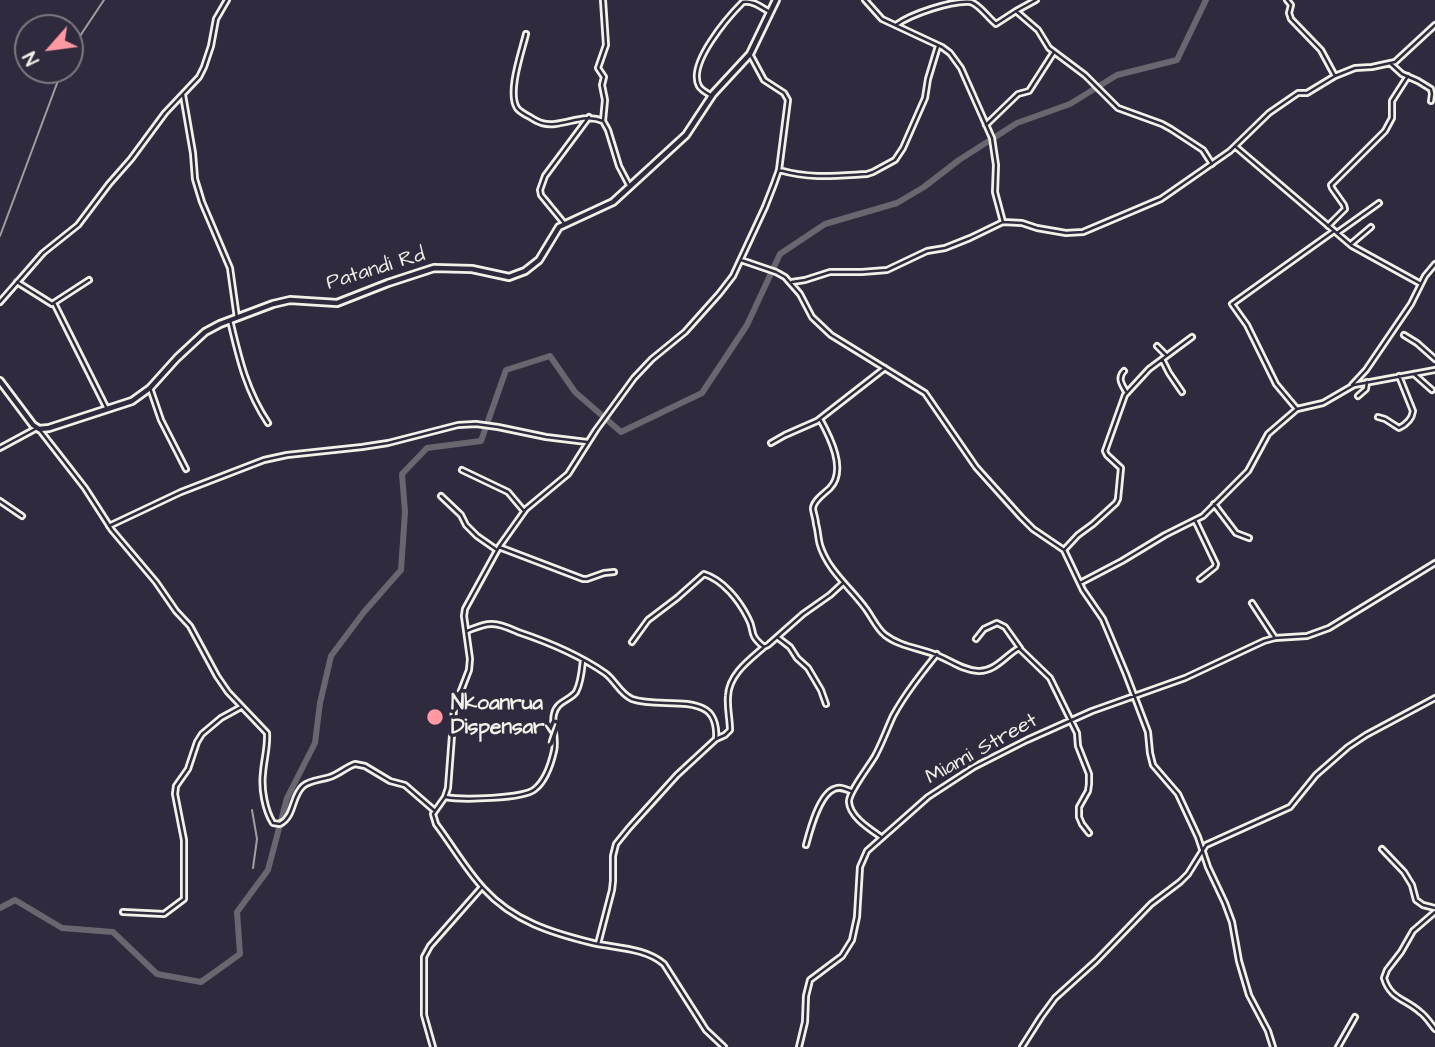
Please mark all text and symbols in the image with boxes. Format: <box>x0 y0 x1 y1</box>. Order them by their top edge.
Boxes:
north arrow <box>14 14 84 84</box>
text: N <box>17 47 47 70</box>
street label: Patandi Rd <box>324 243 428 297</box>
place label: Nkoanrua Dispensary <box>451 692 556 742</box>
marker: Nkoanrua Dispensary <box>425 707 445 727</box>
street label: Miami Street <box>922 709 1042 791</box>

